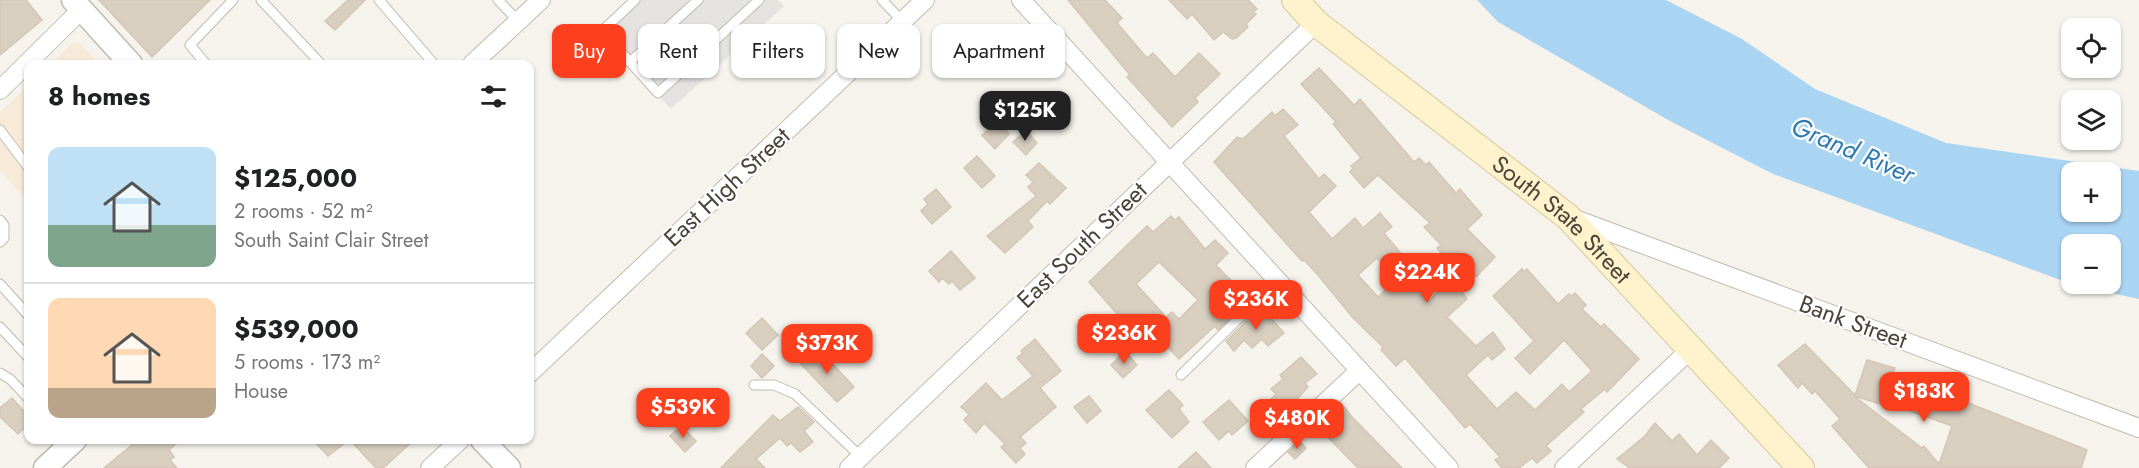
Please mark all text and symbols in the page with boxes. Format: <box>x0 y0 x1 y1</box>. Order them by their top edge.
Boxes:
map controls <box>2061 18 2121 294</box>
button: locate <box>2061 18 2121 78</box>
chip: Buy <box>552 24 626 78</box>
chip: Rent <box>638 24 719 78</box>
chip: Filters <box>731 24 825 78</box>
chip: New <box>837 24 920 78</box>
chip: Apartment <box>932 24 1065 78</box>
text: 8 homes <box>48 77 150 115</box>
icon: filters <box>477 80 510 113</box>
button: layers <box>2061 90 2121 150</box>
pin: $125K <box>983 91 1067 142</box>
text: $125K <box>994 96 1056 125</box>
water label: Grand River <box>1785 107 1922 194</box>
street label: East High Street <box>656 119 798 255</box>
street label: South State Street <box>1485 147 1640 291</box>
text: $125,000 <box>234 159 357 197</box>
button: + <box>2061 162 2121 222</box>
icon: home <box>96 171 168 243</box>
street label: East South Street <box>1009 173 1155 316</box>
text: 2 rooms · 52 m² <box>234 197 373 226</box>
text: South Saint Clair Street <box>234 226 428 255</box>
button: − <box>2061 234 2121 294</box>
pin: $224K <box>1385 253 1469 304</box>
text: $224K <box>1394 258 1460 287</box>
pin: $236K <box>1214 280 1298 331</box>
text: $236K <box>1223 285 1289 314</box>
street label: Bank Street <box>1794 286 1912 357</box>
text: $539,000 <box>234 310 359 348</box>
pin: $236K <box>1082 314 1166 365</box>
text: $236K <box>1091 319 1157 348</box>
icon: home <box>96 322 168 394</box>
pin: $373K <box>785 324 869 375</box>
text: $373K <box>795 329 859 358</box>
text: 5 rooms · 173 m² <box>234 348 380 377</box>
pin: $183K <box>1882 372 1966 423</box>
text: House <box>234 377 288 406</box>
text: $183K <box>1893 377 1955 406</box>
pin: $539K <box>641 388 725 439</box>
text: $539K <box>650 393 716 422</box>
pin: $480K <box>1255 399 1339 450</box>
text: $480K <box>1264 404 1330 433</box>

